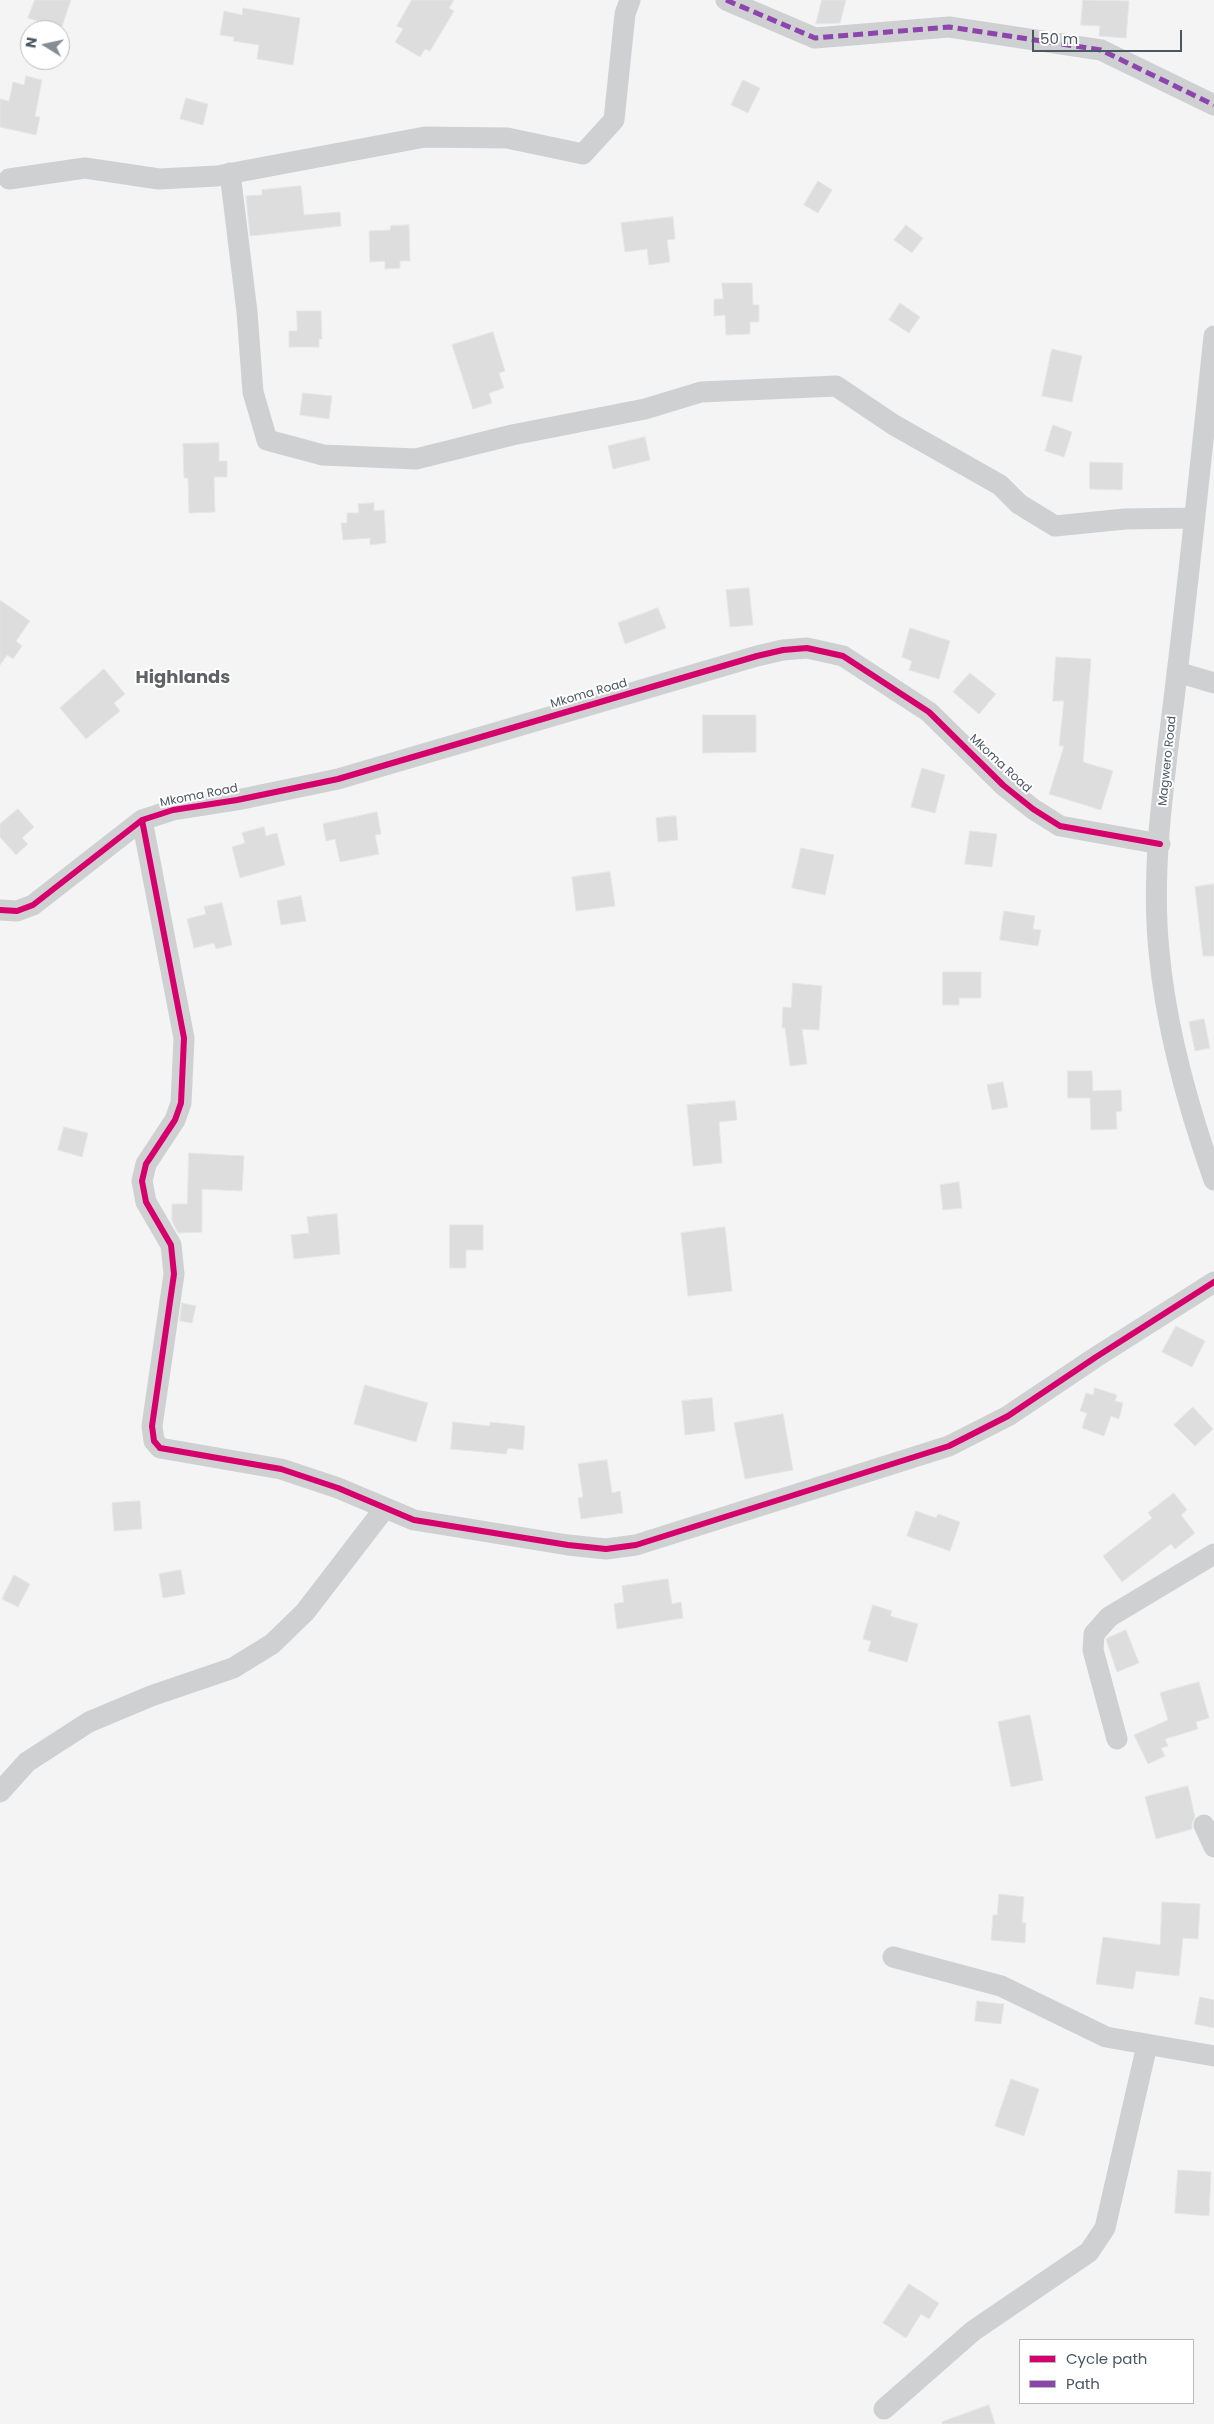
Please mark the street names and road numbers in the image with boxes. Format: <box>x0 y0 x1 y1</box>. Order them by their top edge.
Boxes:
street label: Mkoma Road <box>549 676 629 712</box>
street label: Magwero Road <box>1156 715 1180 807</box>
street label: Mkoma Road <box>966 732 1034 796</box>
street label: Mkoma Road <box>159 781 239 811</box>

